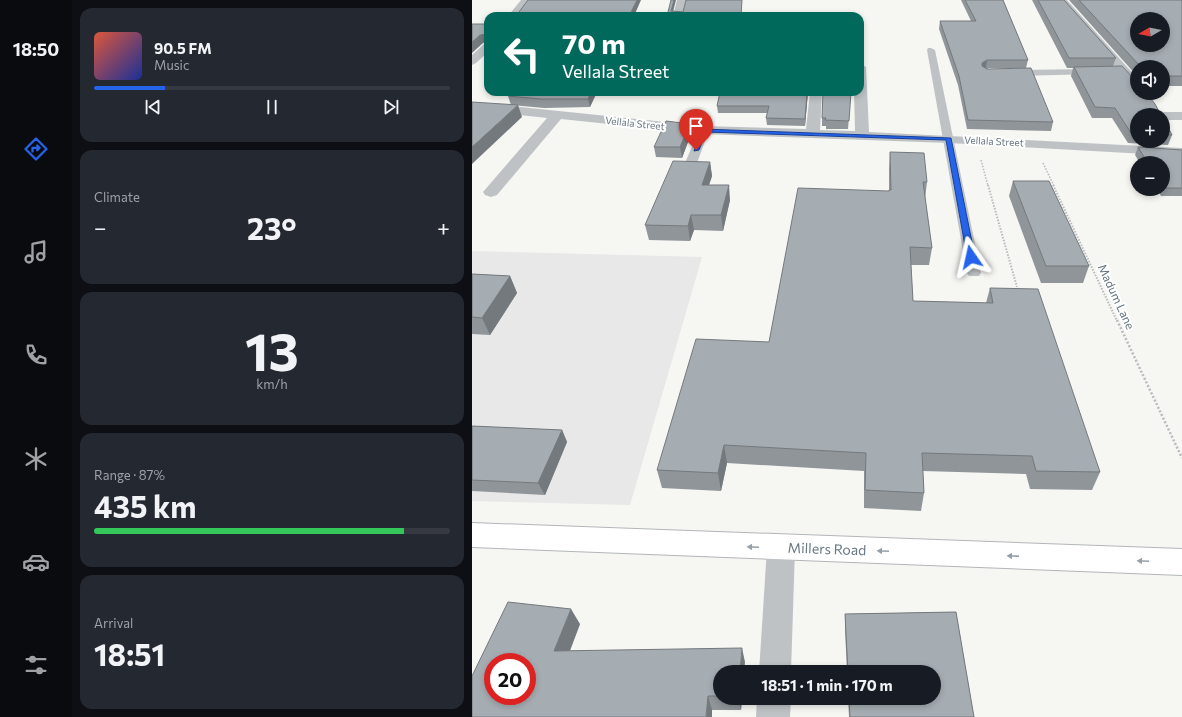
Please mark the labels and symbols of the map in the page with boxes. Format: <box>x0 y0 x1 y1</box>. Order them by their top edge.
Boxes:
north arrow <box>1130 12 1170 52</box>
pin <box>679 109 713 150</box>
street label: Vellala Street <box>605 114 665 132</box>
street label: Vellala Street <box>964 133 1024 149</box>
position arrow <box>950 236 992 278</box>
street label: Madum Lane <box>1096 262 1138 331</box>
street label: Millers Road <box>787 539 867 558</box>
one-way arrow <box>747 543 759 550</box>
one-way arrow <box>877 548 889 555</box>
one-way arrow <box>1006 553 1019 559</box>
one-way arrow <box>1137 557 1149 564</box>
speed limit sign: 20 <box>484 653 536 705</box>

